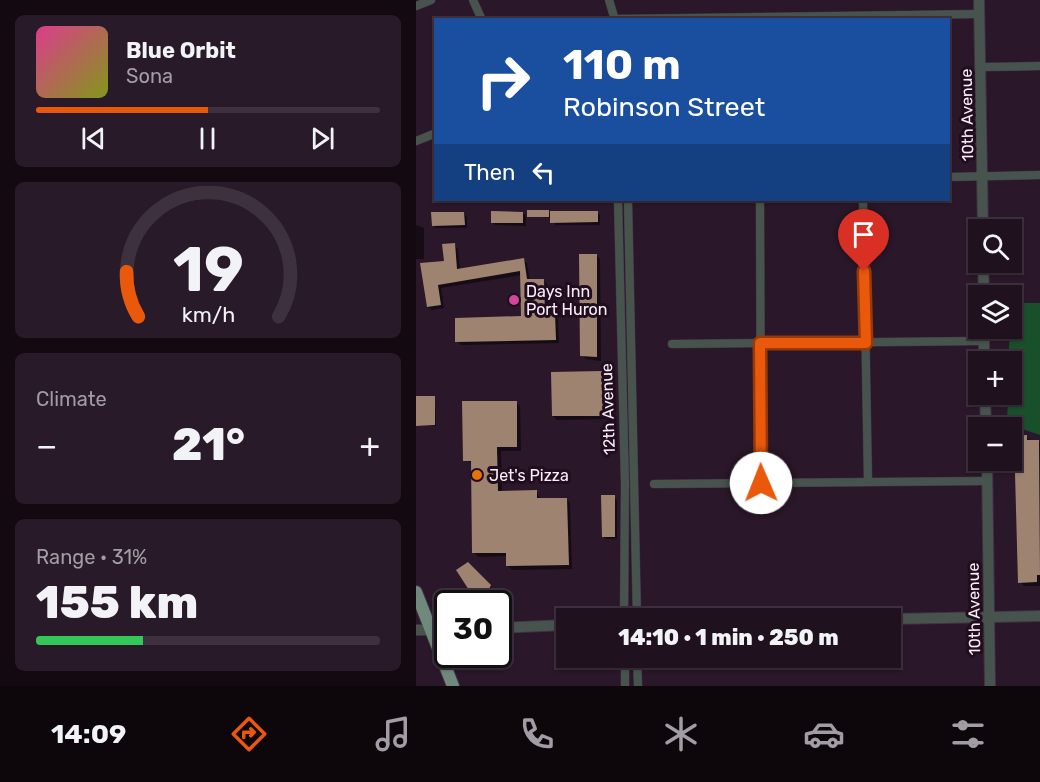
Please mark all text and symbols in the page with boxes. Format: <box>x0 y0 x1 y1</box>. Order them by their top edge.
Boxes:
text: Blue Orbit <box>126 37 236 64</box>
text: 110 m <box>563 40 681 90</box>
icon: right <box>464 42 542 120</box>
text: Sona <box>126 64 173 88</box>
street label: 10th Avenue <box>957 69 977 161</box>
text: Robinson Street <box>563 91 765 123</box>
icon: previous <box>77 122 110 155</box>
icon: pause <box>191 122 224 155</box>
icon: next <box>306 122 339 155</box>
icon: left <box>527 156 560 189</box>
text: Then <box>464 159 515 186</box>
pin <box>838 209 889 271</box>
icon: arrive <box>847 218 880 251</box>
map controls <box>968 219 1022 471</box>
button: search <box>968 219 1022 273</box>
text: 19 <box>172 233 244 307</box>
place label: Days Inn Port Huron <box>526 282 607 319</box>
button: layers <box>968 285 1022 339</box>
marker: Days Inn Port Huron <box>507 293 521 307</box>
text: km/h <box>181 302 235 327</box>
button: + <box>968 351 1022 405</box>
street label: 12th Avenue <box>597 363 619 455</box>
text: Climate <box>36 387 107 411</box>
button: − <box>968 417 1022 471</box>
text: 21° <box>172 418 245 471</box>
text: − <box>36 426 57 465</box>
text: + <box>359 426 380 465</box>
position arrow <box>729 451 793 515</box>
place label: Jet's Pizza <box>489 466 569 485</box>
marker: Jet's Pizza <box>470 468 484 482</box>
text: Range · 31% <box>36 545 147 569</box>
street label: 10th Avenue <box>964 563 984 655</box>
text: 155 km <box>36 576 198 629</box>
speed limit sign: 30 <box>434 590 512 668</box>
text: 14:10 · 1 min · 250 m <box>618 624 839 651</box>
icon: directions <box>228 713 270 755</box>
icon: music <box>372 713 414 755</box>
icon: phone <box>516 713 558 755</box>
icon: climate <box>660 713 702 755</box>
icon: car <box>803 713 845 755</box>
icon: filters <box>947 713 989 755</box>
text: 14:09 <box>51 718 126 750</box>

